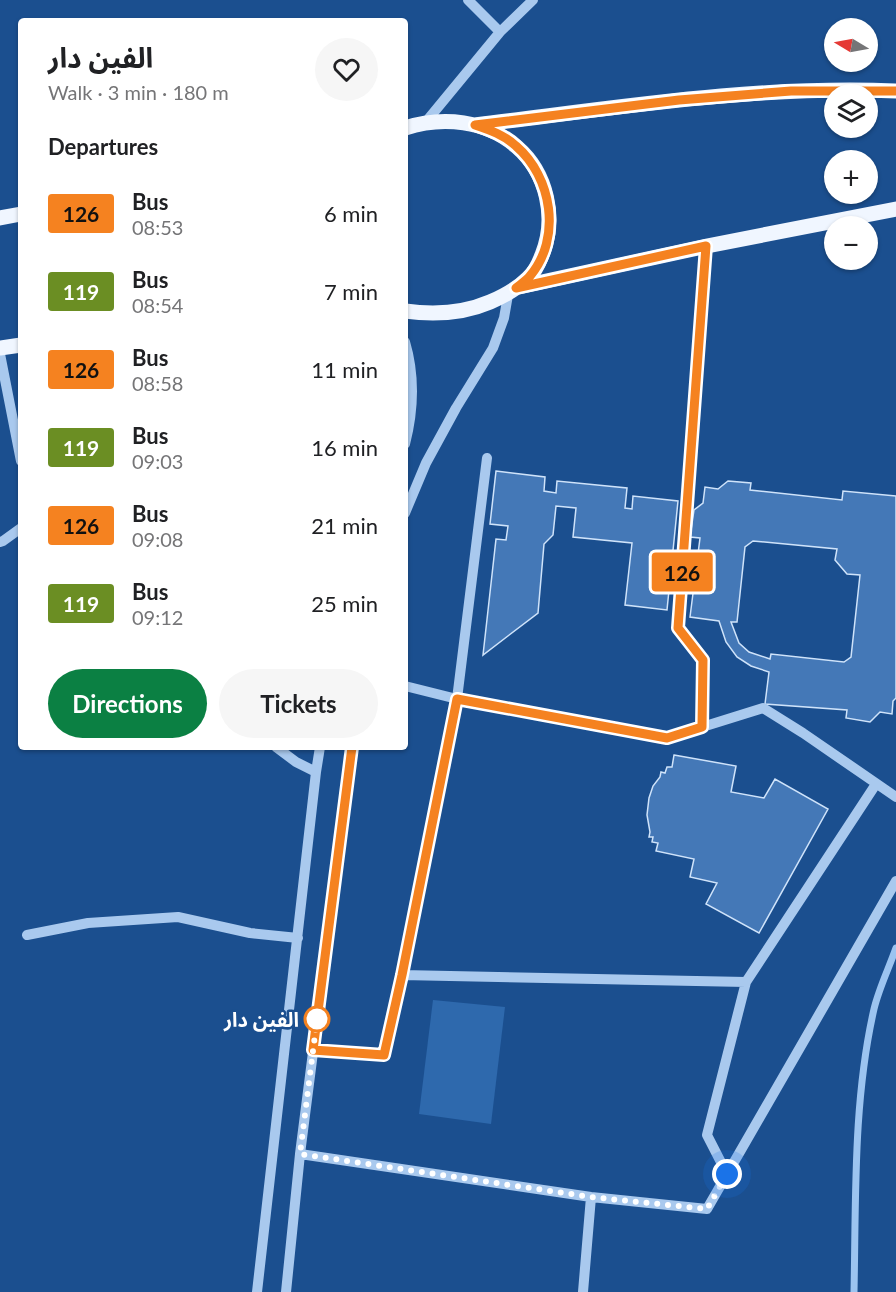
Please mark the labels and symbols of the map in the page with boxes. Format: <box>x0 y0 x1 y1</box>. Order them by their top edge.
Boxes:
north arrow <box>824 18 878 72</box>
line badge: 126 <box>648 552 716 592</box>
marker: الفين دار <box>304 1006 330 1032</box>
place label: الفين دار <box>223 1007 299 1032</box>
your location <box>712 1159 742 1189</box>

